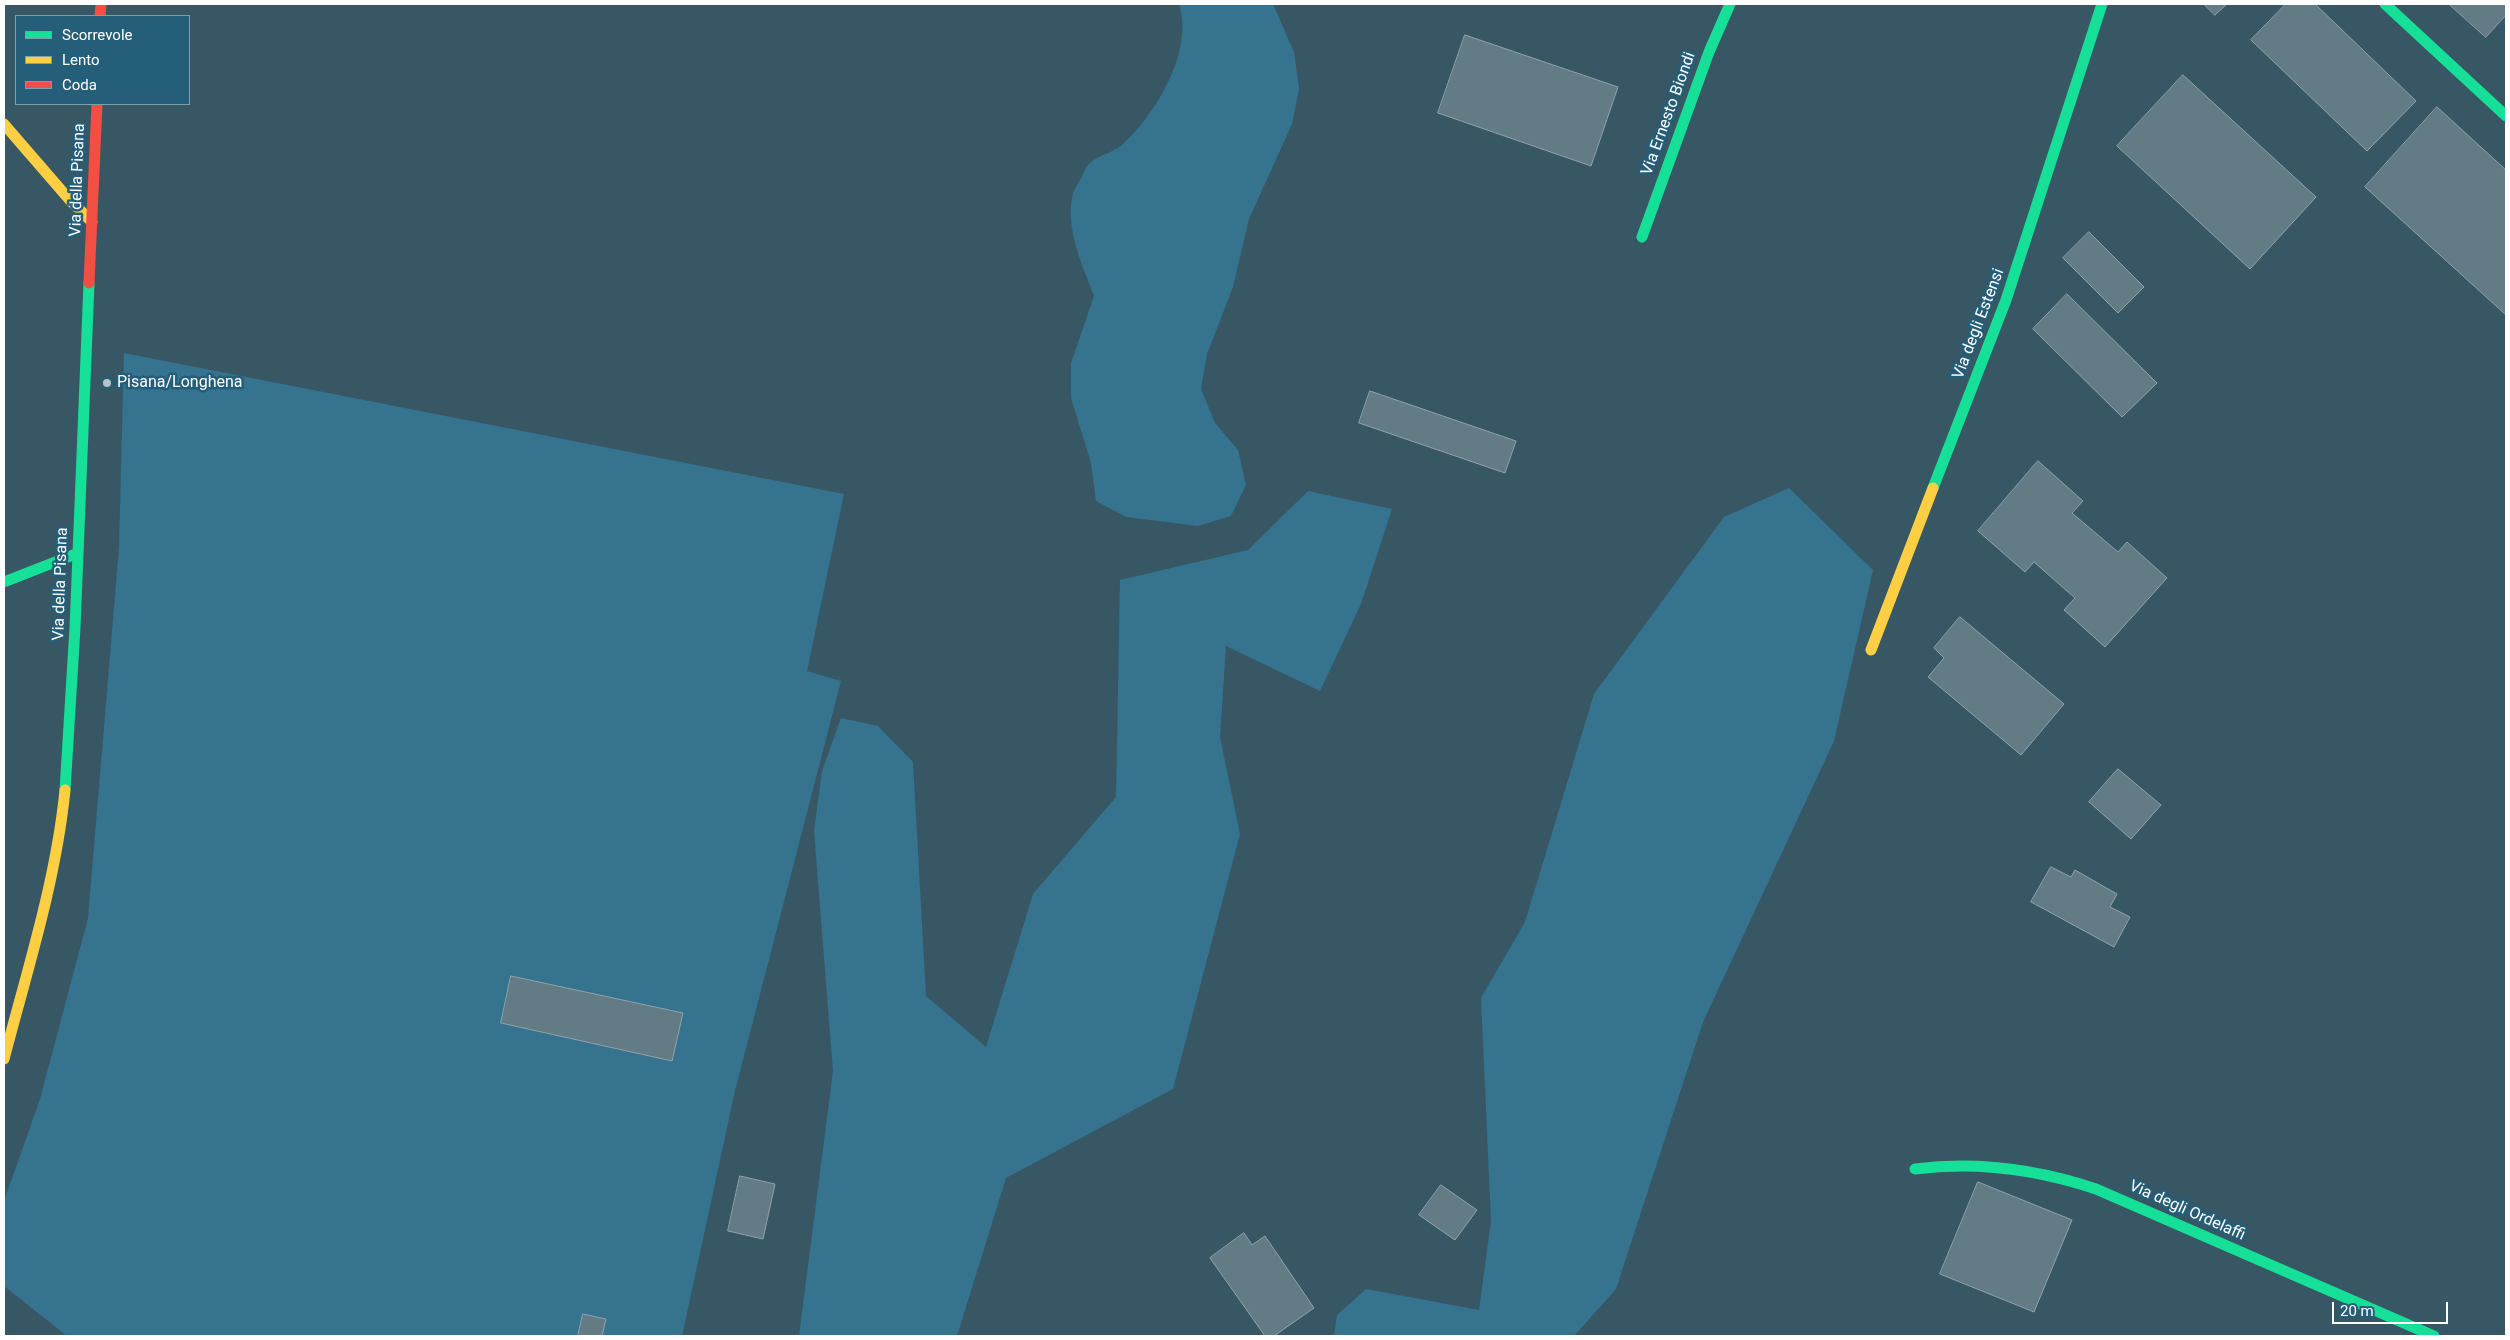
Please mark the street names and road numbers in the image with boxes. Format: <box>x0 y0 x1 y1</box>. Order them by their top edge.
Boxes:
street label: Via Ernesto Biondi <box>1638 50 1700 178</box>
street label: Via della Pisana <box>66 123 90 237</box>
street label: Via degli Estensi <box>1949 266 2009 382</box>
street label: Via della Pisana <box>49 527 73 641</box>
street label: Via degli Ordelaffi <box>2126 1177 2248 1245</box>

